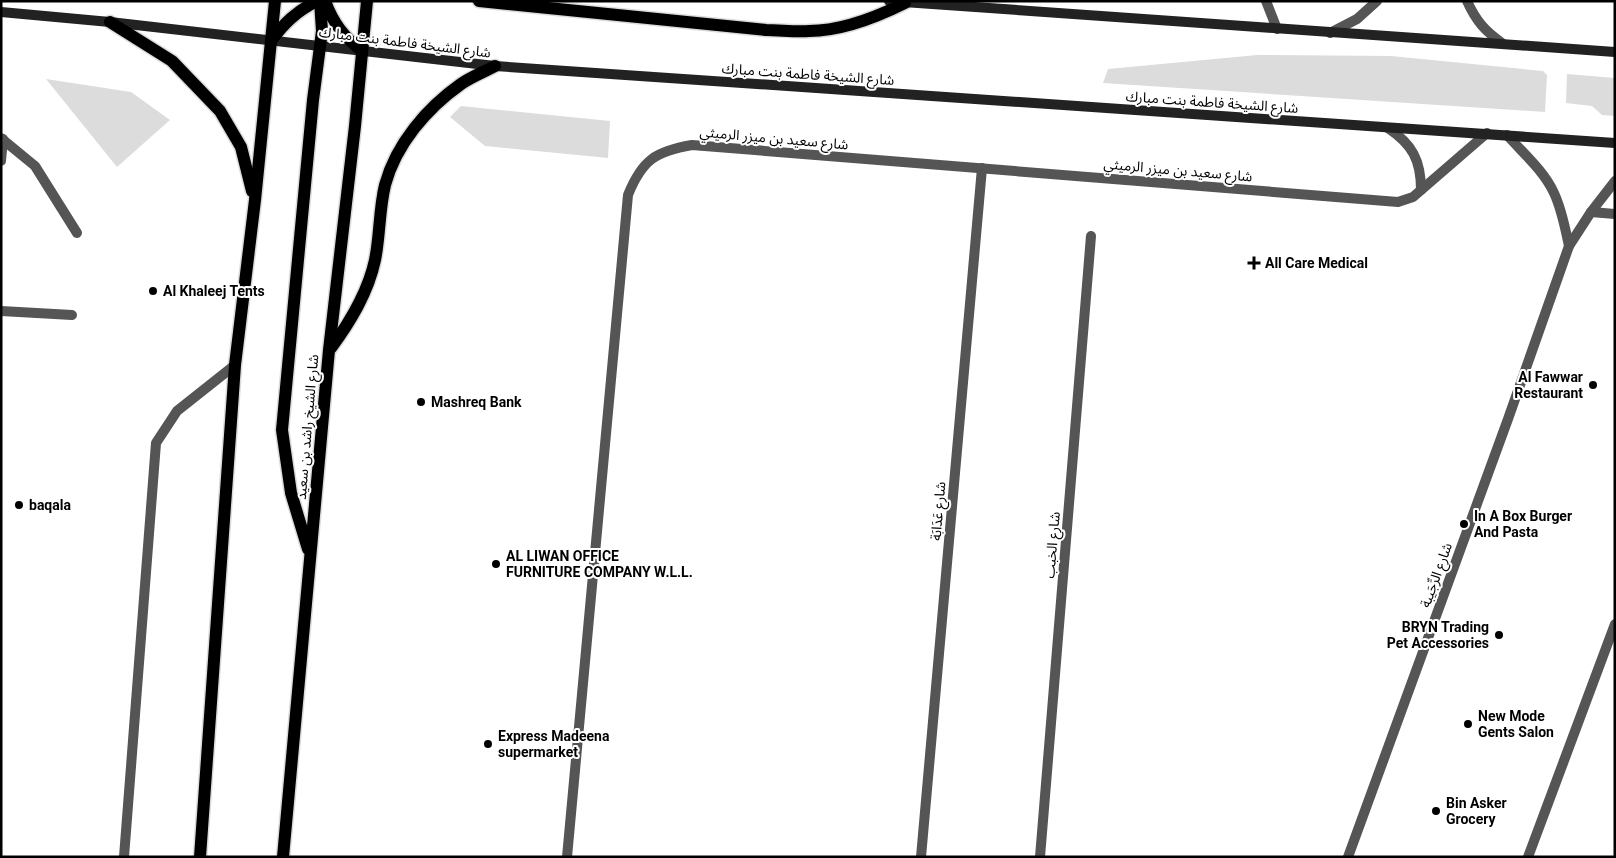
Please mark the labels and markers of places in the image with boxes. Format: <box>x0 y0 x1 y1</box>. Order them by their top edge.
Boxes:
place label: All Care Medical <box>1265 255 1368 271</box>
marker: All Care Medical <box>1247 256 1261 270</box>
place label: Al Khaleej Tents <box>163 283 265 299</box>
marker: Al Khaleej Tents <box>147 285 159 297</box>
place label: Al Fawwar Restaurant <box>1514 369 1583 401</box>
marker: Al Fawwar Restaurant <box>1587 379 1599 391</box>
place label: Mashreq Bank <box>431 394 522 410</box>
marker: Mashreq Bank <box>415 396 427 408</box>
place label: baqala <box>29 497 71 513</box>
marker: baqala <box>13 499 25 511</box>
place label: In A Box Burger And Pasta <box>1474 508 1572 540</box>
marker: In A Box Burger And Pasta <box>1458 518 1470 530</box>
place label: AL LIWAN OFFICE FURNITURE COMPANY W.L.L. <box>506 548 693 580</box>
marker: AL LIWAN OFFICE FURNITURE COMPANY W.L.L. <box>490 558 502 570</box>
place label: BRYN Trading Pet Accessories <box>1387 619 1489 651</box>
marker: BRYN Trading Pet Accessories <box>1493 629 1505 641</box>
place label: New Mode Gents Salon <box>1478 708 1554 740</box>
marker: New Mode Gents Salon <box>1462 718 1474 730</box>
place label: Express Madeena supermarket <box>498 728 610 760</box>
marker: Express Madeena supermarket <box>482 738 494 750</box>
place label: Bin Asker Grocery <box>1446 795 1507 827</box>
marker: Bin Asker Grocery <box>1430 805 1442 817</box>

